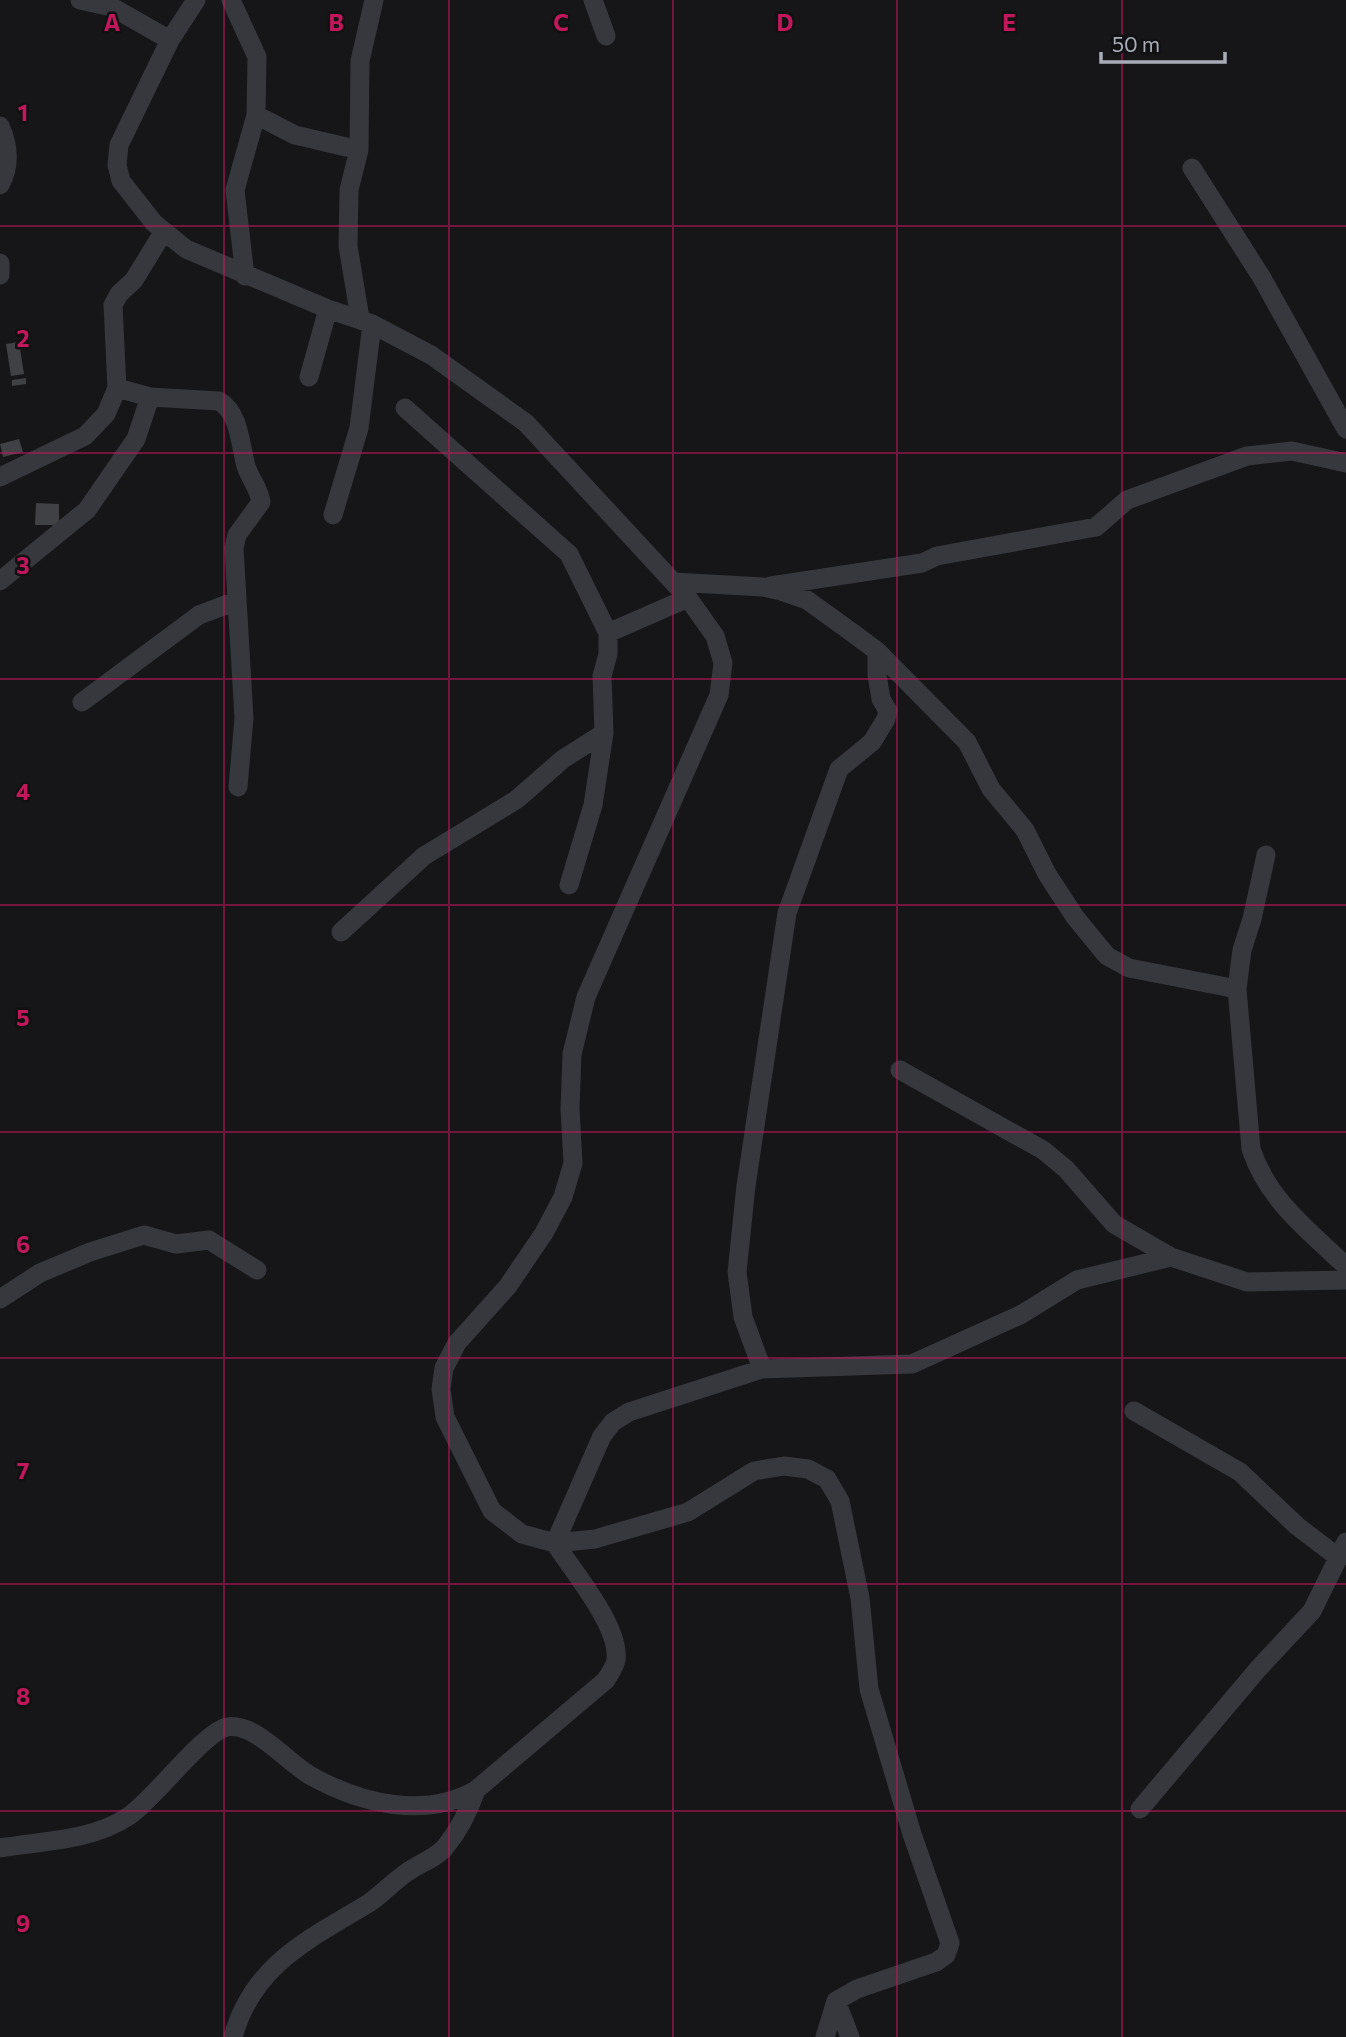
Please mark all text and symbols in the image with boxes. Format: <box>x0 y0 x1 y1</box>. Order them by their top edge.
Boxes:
text: A <box>104 8 121 36</box>
text: B <box>328 8 344 36</box>
text: C <box>553 8 569 36</box>
text: D <box>777 8 794 36</box>
text: E <box>1002 8 1016 36</box>
scale bar <box>1101 21 1225 65</box>
text: 50 m <box>1112 31 1160 56</box>
text: 1 <box>18 98 28 126</box>
text: 2 <box>16 324 30 352</box>
text: 3 <box>16 551 30 579</box>
text: 4 <box>16 777 30 805</box>
text: 5 <box>16 1003 30 1031</box>
text: 6 <box>16 1230 30 1258</box>
text: 7 <box>17 1456 29 1484</box>
text: 8 <box>16 1682 30 1710</box>
text: 9 <box>16 1909 30 1937</box>

